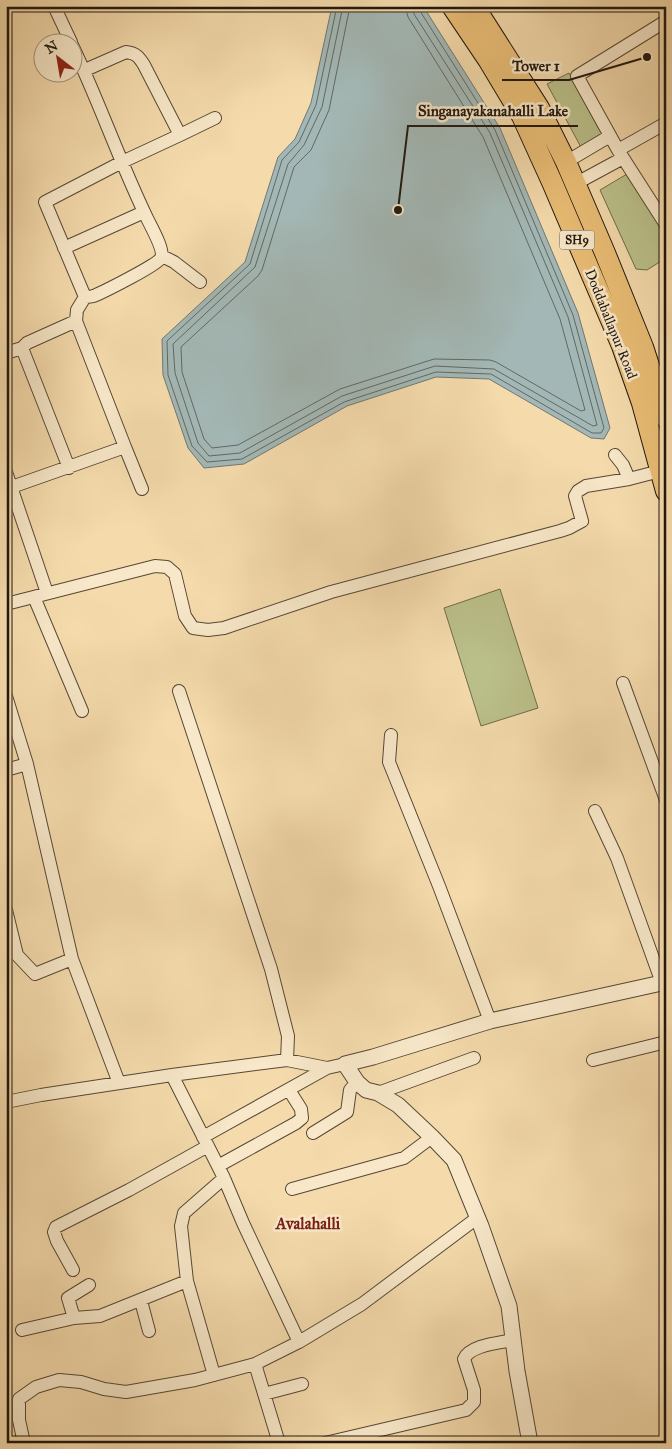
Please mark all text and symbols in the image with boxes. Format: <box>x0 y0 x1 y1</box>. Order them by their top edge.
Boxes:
north arrow <box>32 32 82 82</box>
text: N <box>42 37 61 58</box>
callout: Tower 1 <box>502 50 569 80</box>
text: Tower 1 <box>511 57 560 75</box>
callout: Singanayakanahalli Lake <box>408 96 578 126</box>
text: Singanayakanahalli Lake <box>418 102 569 121</box>
road number: SH9 <box>560 230 594 250</box>
street label: Doddaballapur Road <box>581 267 641 381</box>
district label: Avalahalli <box>275 1214 341 1233</box>

